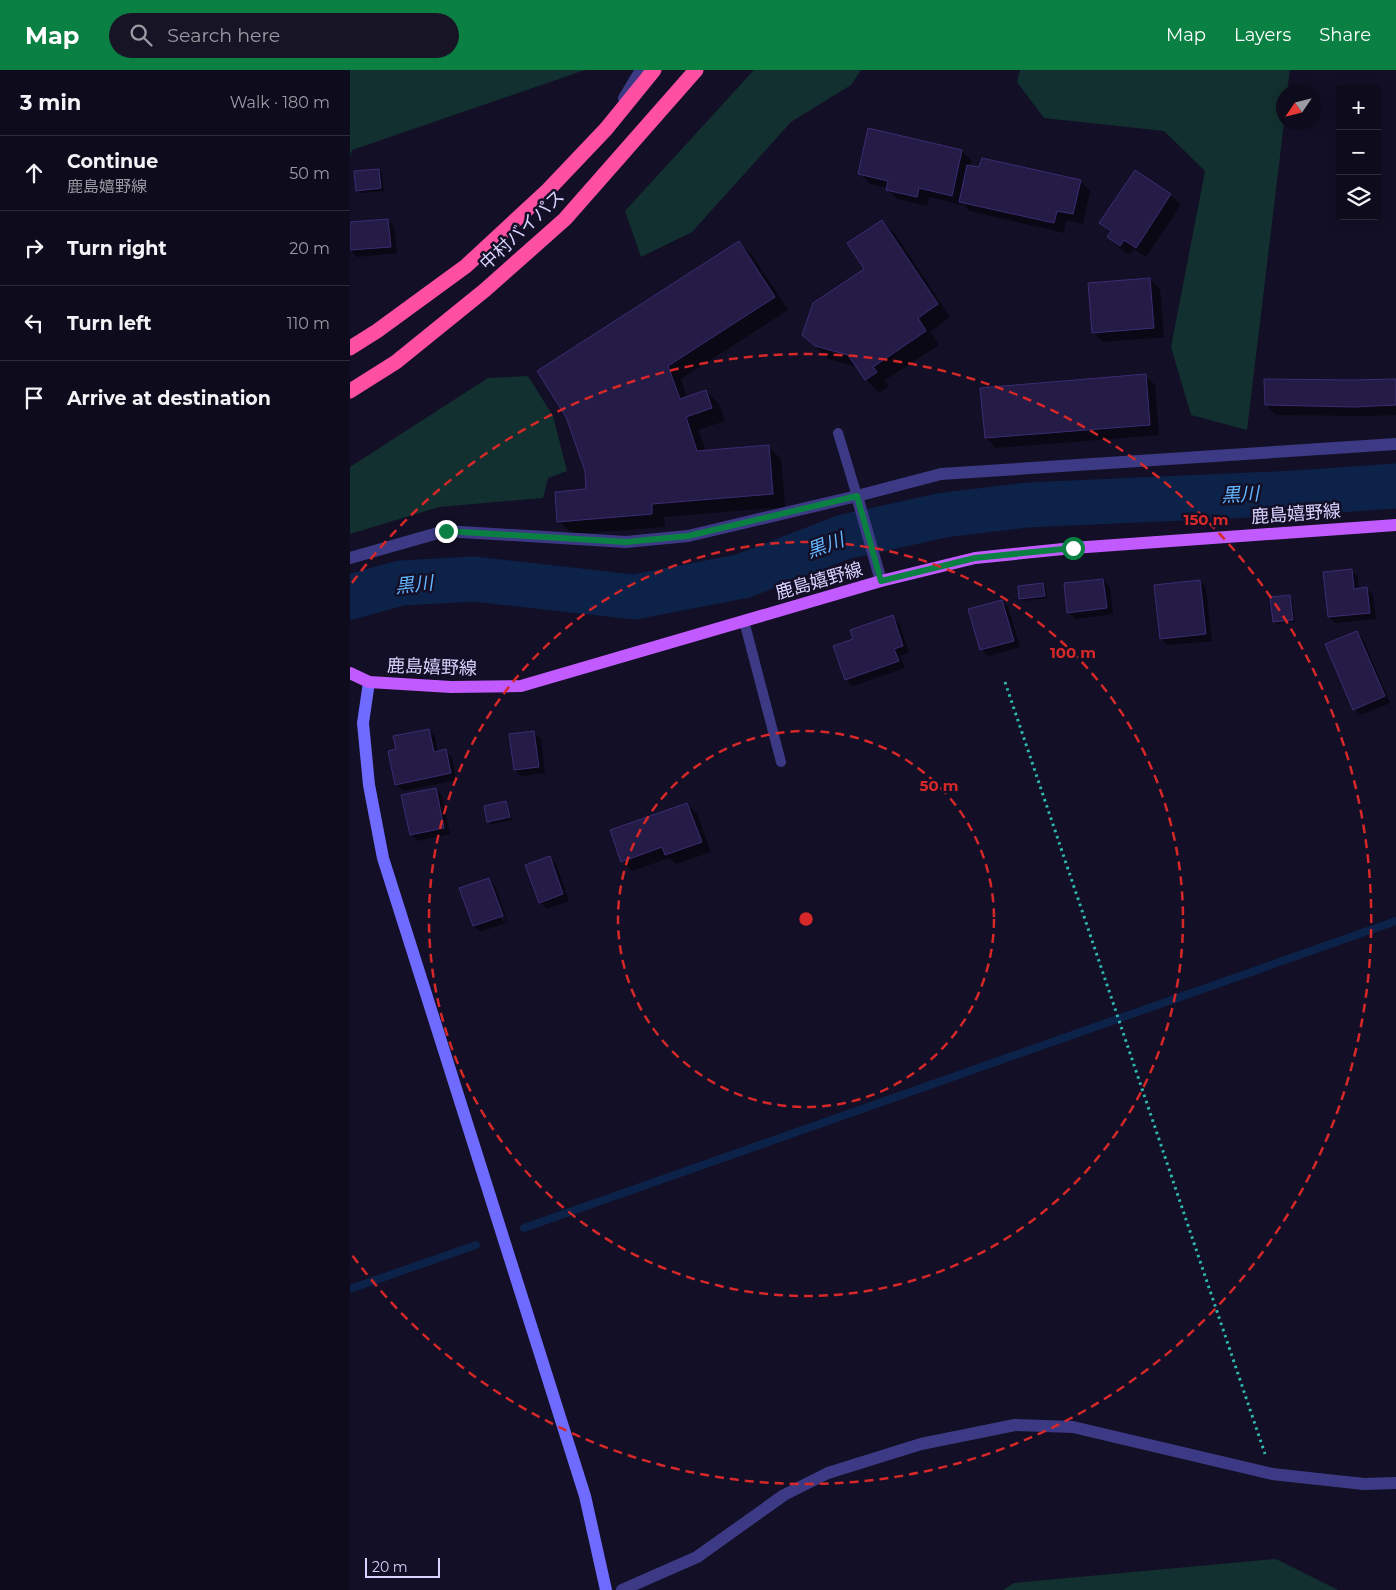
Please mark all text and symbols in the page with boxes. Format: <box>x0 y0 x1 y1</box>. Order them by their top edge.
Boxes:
search box <box>109 13 459 58</box>
text: Map <box>25 21 79 50</box>
icon: search <box>127 21 155 49</box>
text: Search here <box>167 24 280 47</box>
text: Map <box>1166 24 1206 46</box>
text: Layers <box>1234 24 1291 46</box>
text: Share <box>1319 24 1371 46</box>
north arrow <box>1276 85 1321 130</box>
map controls <box>1336 85 1381 220</box>
button: + <box>1336 85 1381 130</box>
text: 3 min <box>20 90 81 115</box>
text: Walk · 180 m <box>230 93 330 112</box>
button: − <box>1336 130 1381 175</box>
text: Continue <box>67 150 158 173</box>
icon: ahead <box>20 159 48 187</box>
text: 50 m <box>289 164 330 183</box>
button: layers <box>1336 175 1381 220</box>
text: 鹿島嬉野線 <box>67 177 147 196</box>
street label: 中村バイパス <box>475 185 569 275</box>
icon: right <box>20 234 48 262</box>
text: Turn right <box>67 237 167 260</box>
text: 20 m <box>289 239 330 258</box>
icon: left <box>20 309 48 337</box>
text: Turn left <box>67 312 152 335</box>
text: 110 m <box>287 314 330 333</box>
icon: arrive <box>20 384 48 412</box>
text: Arrive at destination <box>67 387 271 410</box>
water label: 黒川 <box>1220 482 1262 507</box>
street label: 鹿島嬉野線 <box>1250 500 1342 528</box>
text: 150 m <box>1184 510 1228 529</box>
route end <box>435 520 458 543</box>
water label: 黒川 <box>803 527 849 563</box>
route start <box>1062 537 1085 560</box>
street label: 鹿島嬉野線 <box>773 558 865 604</box>
water label: 黒川 <box>394 571 436 598</box>
text: 100 m <box>1050 643 1096 662</box>
street label: 鹿島嬉野線 <box>387 654 477 680</box>
text: 50 m <box>919 776 959 795</box>
centre of rings <box>797 910 815 928</box>
scale bar <box>365 1555 440 1578</box>
text: 20 m <box>372 1558 408 1576</box>

